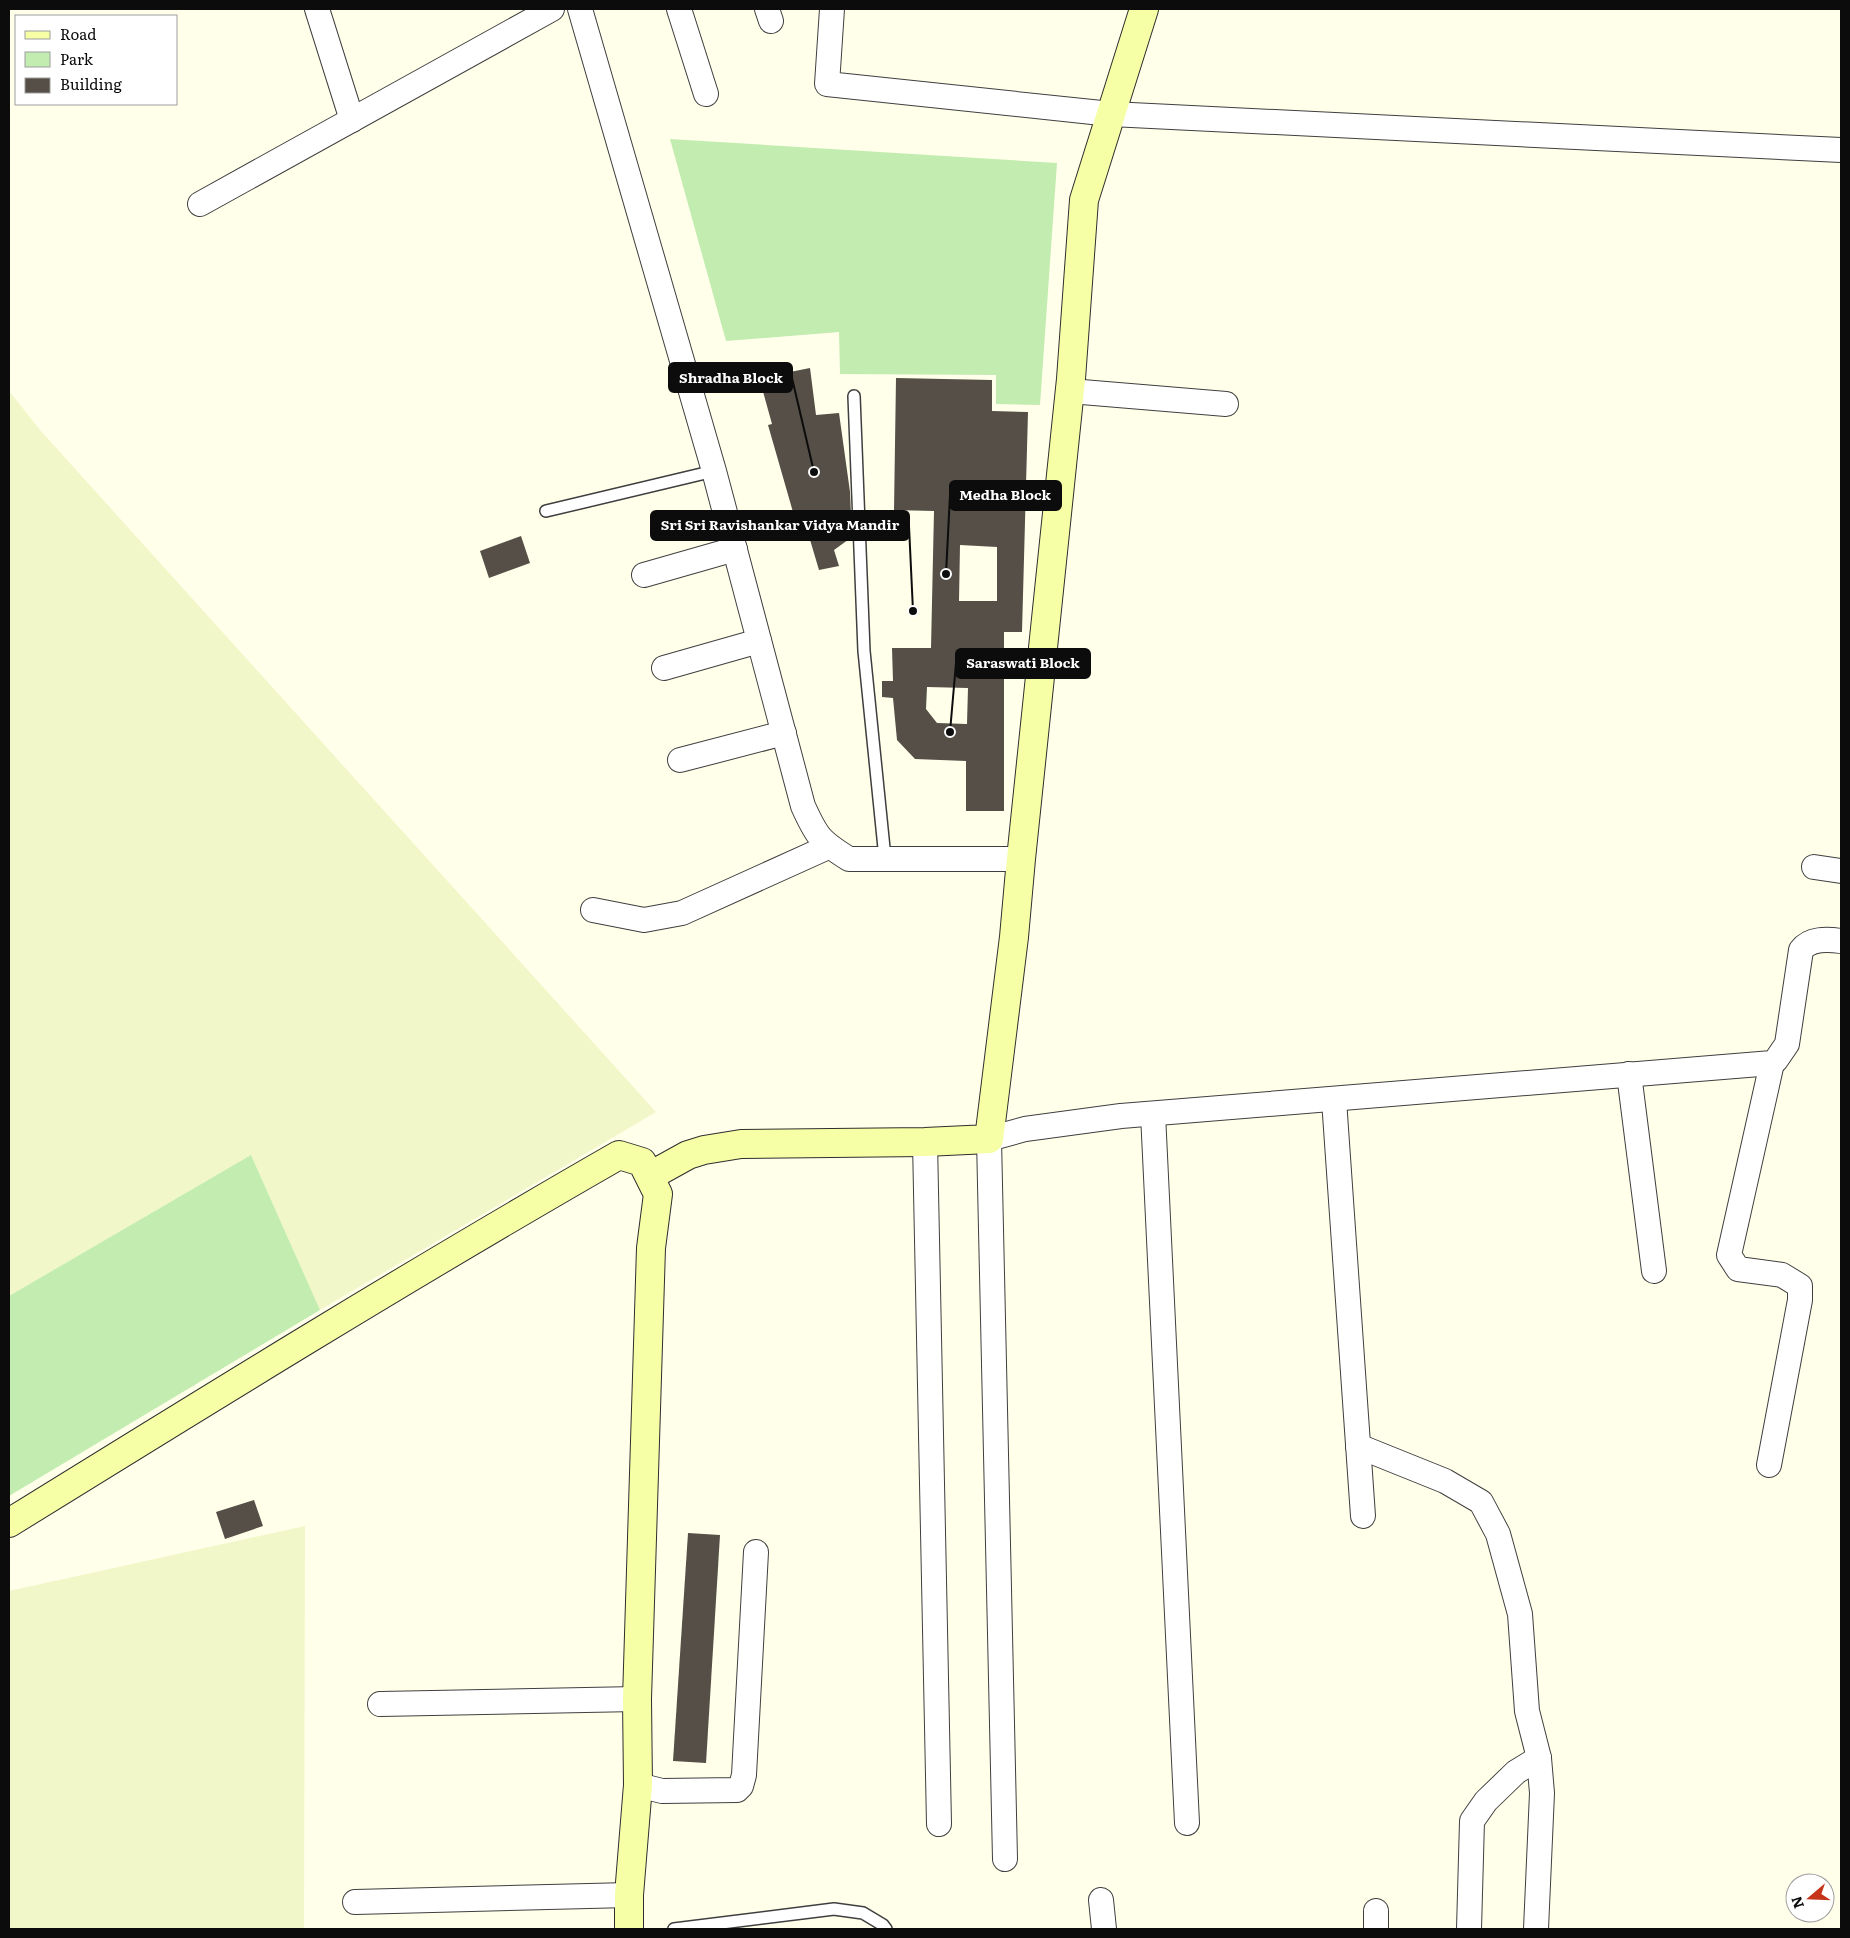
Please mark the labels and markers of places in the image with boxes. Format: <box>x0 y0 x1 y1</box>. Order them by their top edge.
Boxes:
callout: Shradha Block <box>669 363 792 392</box>
callout: Medha Block <box>950 481 1061 510</box>
callout: Sri Sri Ravishankar Vidya Mandir <box>651 511 909 540</box>
callout: Saraswati Block <box>956 649 1090 678</box>

